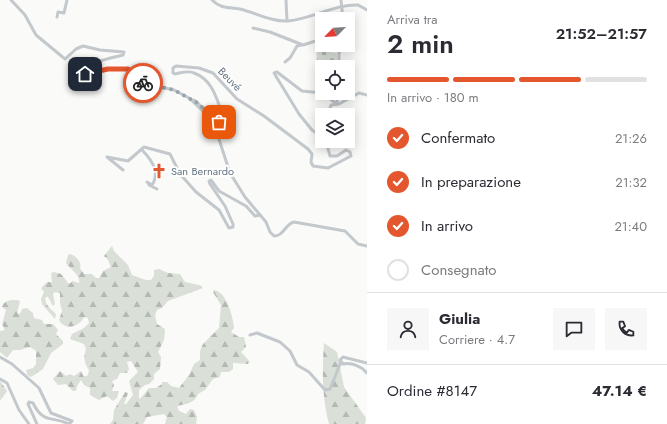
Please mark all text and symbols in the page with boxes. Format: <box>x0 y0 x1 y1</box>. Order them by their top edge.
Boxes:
text: Arriva tra <box>387 10 438 29</box>
north arrow <box>315 12 355 52</box>
map controls <box>315 12 355 148</box>
text: 21:52–21:57 <box>556 23 647 45</box>
text: 2 min <box>387 25 454 63</box>
pin <box>68 57 102 91</box>
button: locate <box>315 60 355 100</box>
icon: home <box>74 63 96 85</box>
courier <box>123 63 163 103</box>
street label: Beuvé <box>214 63 246 95</box>
icon: bike <box>132 72 154 94</box>
text: In arrivo · 180 m <box>387 88 479 107</box>
pin <box>202 105 236 139</box>
button: layers <box>315 108 355 148</box>
icon: bag <box>208 111 230 133</box>
icon: check <box>387 127 409 149</box>
text: Confermato <box>421 127 495 149</box>
text: 21:26 <box>615 129 647 148</box>
church icon: San Bernardo <box>150 162 168 180</box>
place label: San Bernardo <box>171 163 234 179</box>
icon: check <box>387 171 409 193</box>
text: In preparazione <box>421 171 521 193</box>
text: 21:32 <box>615 173 647 192</box>
icon: check <box>387 215 409 237</box>
text: In arrivo <box>421 215 473 237</box>
text: 21:40 <box>614 217 647 236</box>
text: Consegnato <box>421 259 497 281</box>
button: person <box>387 308 429 350</box>
text: Giulia <box>439 308 480 330</box>
button: chat <box>553 308 595 350</box>
button: phone <box>605 308 647 350</box>
text: Corriere · 4.7 <box>439 330 515 349</box>
text: Ordine #8147 <box>387 380 477 402</box>
text: 47.14 € <box>592 380 647 402</box>

